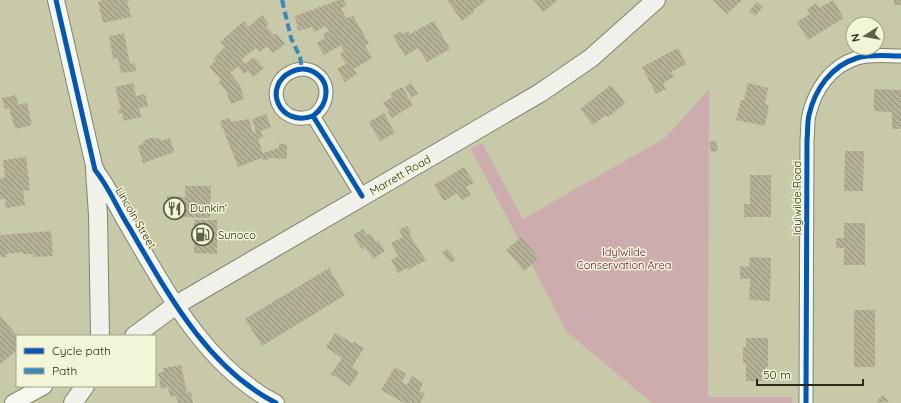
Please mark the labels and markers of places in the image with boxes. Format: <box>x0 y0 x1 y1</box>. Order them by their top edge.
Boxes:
restaurant icon: Dunkin' <box>162 195 188 221</box>
place label: Dunkin' <box>190 201 227 215</box>
fuel station icon: Sunoco <box>190 222 216 248</box>
place label: Sunoco <box>218 228 256 242</box>

